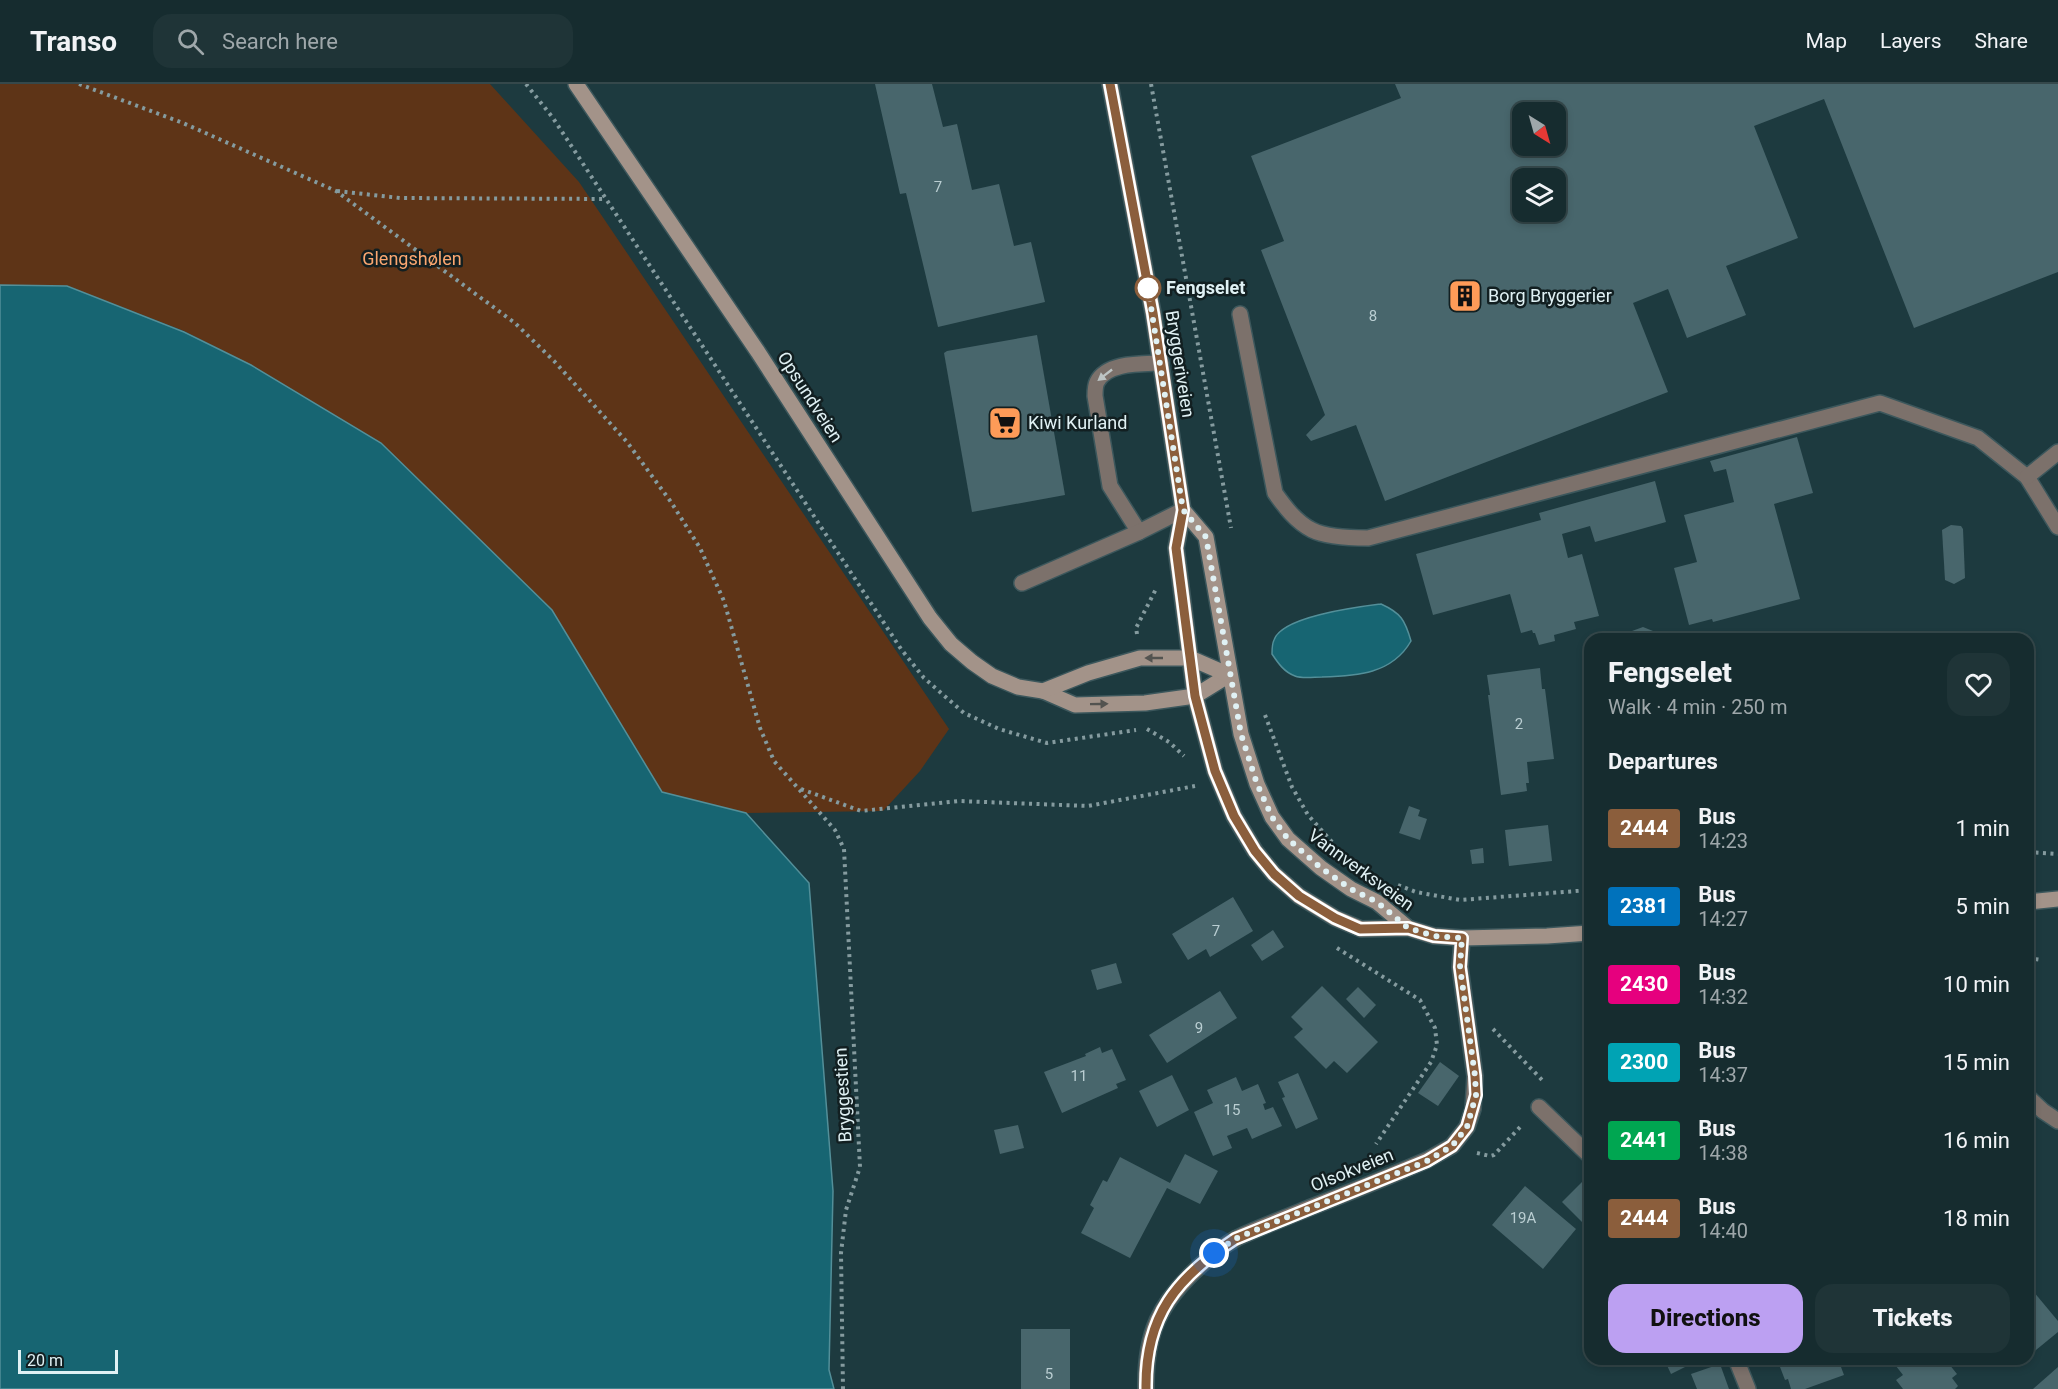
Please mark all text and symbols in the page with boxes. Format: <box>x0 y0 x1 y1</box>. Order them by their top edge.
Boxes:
search box <box>153 14 573 68</box>
text: Transo <box>30 25 117 58</box>
icon: search <box>174 25 207 58</box>
text: Search here <box>222 29 338 54</box>
text: Map <box>1805 29 1847 53</box>
text: Layers <box>1880 29 1941 53</box>
text: Share <box>1974 29 2028 53</box>
north arrow <box>1512 102 1566 156</box>
map controls <box>1512 102 1566 222</box>
button: layers <box>1512 168 1566 222</box>
house number: 7 <box>934 178 942 196</box>
park label: Glengshølen <box>362 248 462 269</box>
marker: Fengselet <box>1135 275 1161 301</box>
place label: Fengselet <box>1166 277 1245 298</box>
building icon: Borg Bryggerier <box>1447 278 1483 314</box>
place label: Borg Bryggerier <box>1488 285 1612 306</box>
house number: 8 <box>1369 307 1377 325</box>
street label: Bryggeriveien <box>1162 309 1199 419</box>
street label: Opsundveien <box>773 347 847 446</box>
one-way arrow <box>1097 369 1113 382</box>
supermarket icon: Kiwi Kurland <box>987 405 1023 441</box>
place label: Kiwi Kurland <box>1028 412 1127 433</box>
one-way arrow <box>1144 653 1163 663</box>
button: heart <box>1947 653 2010 716</box>
text: Fengselet <box>1608 656 1732 689</box>
text: Walk · 4 min · 250 m <box>1608 695 1787 719</box>
one-way arrow <box>1089 700 1108 709</box>
house number: 2 <box>1515 715 1523 733</box>
text: Departures <box>1608 749 1718 774</box>
text: Bus <box>1698 804 1736 829</box>
text: 2444 <box>1620 816 1668 840</box>
text: 1 min <box>1955 816 2010 841</box>
street label: Vannverksveien <box>1304 824 1418 915</box>
text: 14:23 <box>1698 829 1748 853</box>
text: Bus <box>1698 882 1736 907</box>
text: 2381 <box>1620 894 1668 918</box>
text: 5 min <box>1955 894 2010 919</box>
text: 14:27 <box>1698 907 1748 931</box>
house number: 7 <box>1212 922 1220 940</box>
text: Bus <box>1698 960 1736 985</box>
text: 2430 <box>1620 972 1668 996</box>
text: 10 min <box>1943 972 2010 997</box>
text: 14:32 <box>1698 985 1748 1009</box>
house number: 9 <box>1195 1019 1203 1037</box>
text: Bus <box>1698 1038 1736 1063</box>
street label: Bryggestien <box>830 1047 855 1143</box>
text: 2300 <box>1620 1050 1668 1074</box>
text: 15 min <box>1943 1050 2010 1075</box>
text: 14:37 <box>1698 1063 1748 1087</box>
house number: 11 <box>1071 1067 1087 1085</box>
house number: 15 <box>1224 1101 1240 1119</box>
text: Bus <box>1698 1116 1736 1141</box>
text: 2441 <box>1620 1128 1668 1152</box>
text: 16 min <box>1943 1128 2010 1153</box>
text: 14:38 <box>1698 1141 1748 1165</box>
street label: Olsokveien <box>1307 1143 1396 1196</box>
text: Bus <box>1698 1194 1736 1219</box>
text: 2444 <box>1620 1206 1668 1230</box>
text: 18 min <box>1943 1206 2010 1231</box>
house number: 19A <box>1510 1209 1537 1227</box>
text: 14:40 <box>1698 1219 1748 1243</box>
your location <box>1199 1238 1229 1268</box>
button: Directions <box>1608 1284 1803 1353</box>
button: Tickets <box>1815 1284 2010 1353</box>
scale bar <box>18 1347 118 1374</box>
text: 20 m <box>27 1351 63 1370</box>
house number: 5 <box>1045 1365 1053 1383</box>

